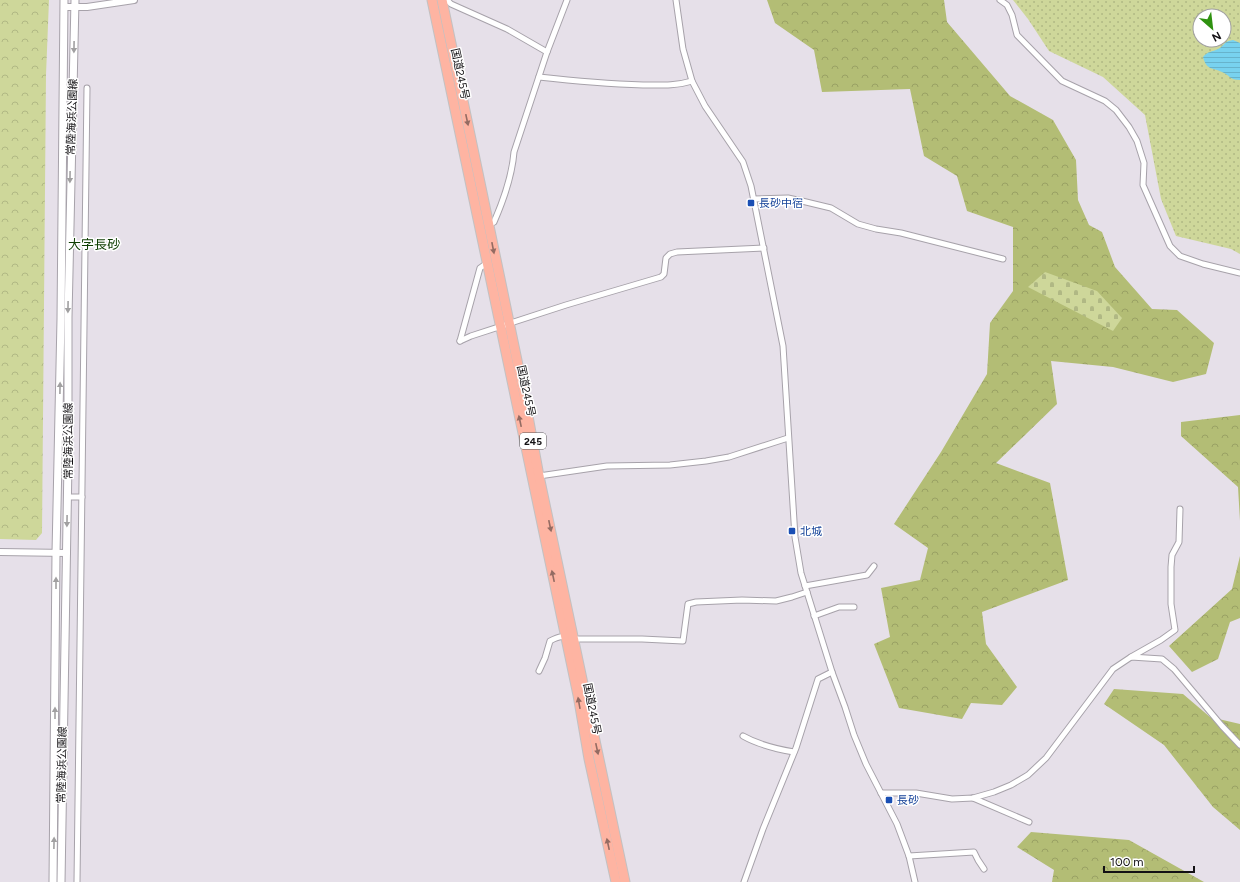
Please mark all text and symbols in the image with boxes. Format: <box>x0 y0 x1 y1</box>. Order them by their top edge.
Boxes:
north arrow <box>1192 8 1232 48</box>
text: N <box>1210 29 1223 44</box>
one-way arrow <box>71 41 77 54</box>
street label: 国道245号 <box>448 47 472 101</box>
street label: 常陸海浜公園線 <box>64 78 80 156</box>
one-way arrow <box>464 114 470 127</box>
one-way arrow <box>67 171 73 184</box>
place label: 長砂中宿 <box>759 197 803 210</box>
marker: 長砂中宿 <box>746 198 756 208</box>
district label: 大字長砂 <box>68 237 120 252</box>
one-way arrow <box>491 242 497 254</box>
one-way arrow <box>65 301 71 314</box>
street label: 国道245号 <box>514 364 538 418</box>
one-way arrow <box>57 381 63 394</box>
street label: 常陸海浜公園線 <box>62 403 75 480</box>
one-way arrow <box>517 415 523 427</box>
road number: 245 <box>520 433 546 449</box>
one-way arrow <box>64 515 70 528</box>
one-way arrow <box>547 520 553 532</box>
place label: 北城 <box>800 525 822 538</box>
marker: 北城 <box>787 526 797 536</box>
one-way arrow <box>549 569 555 582</box>
one-way arrow <box>53 576 59 589</box>
street label: 国道245号 <box>581 682 603 736</box>
one-way arrow <box>576 697 582 709</box>
one-way arrow <box>52 706 58 719</box>
street label: 常陸海浜公園線 <box>55 726 69 804</box>
one-way arrow <box>594 743 600 755</box>
place label: 長砂 <box>897 794 919 807</box>
marker: 長砂 <box>884 795 894 805</box>
one-way arrow <box>51 836 57 849</box>
one-way arrow <box>604 838 610 850</box>
scale bar <box>1104 848 1194 874</box>
text: 100 m <box>1110 855 1144 869</box>

